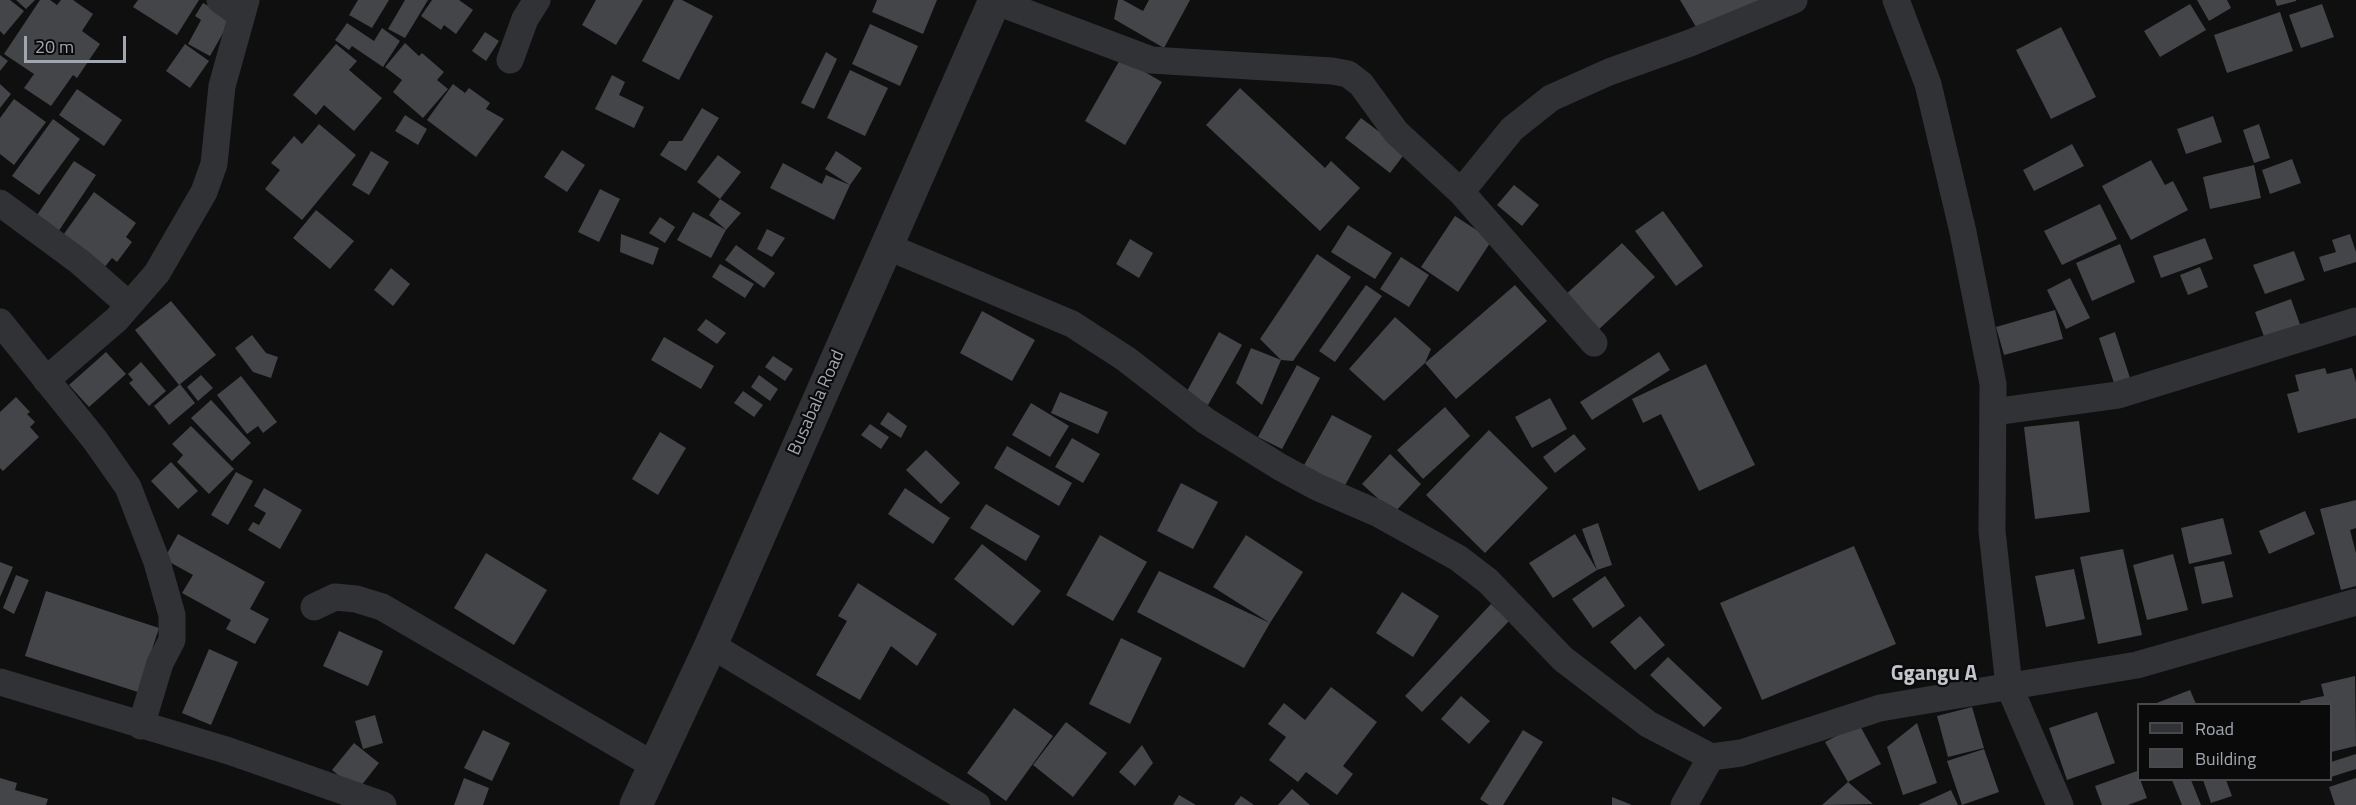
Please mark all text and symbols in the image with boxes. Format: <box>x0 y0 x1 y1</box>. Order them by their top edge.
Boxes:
scale bar <box>27 24 129 62</box>
text: 20 m <box>35 33 74 60</box>
street label: Busabala Road <box>784 347 850 459</box>
district label: Ggangu A <box>1891 662 1977 688</box>
legend <box>2137 703 2332 781</box>
text: Road <box>2195 715 2234 742</box>
text: Building <box>2195 745 2256 772</box>

